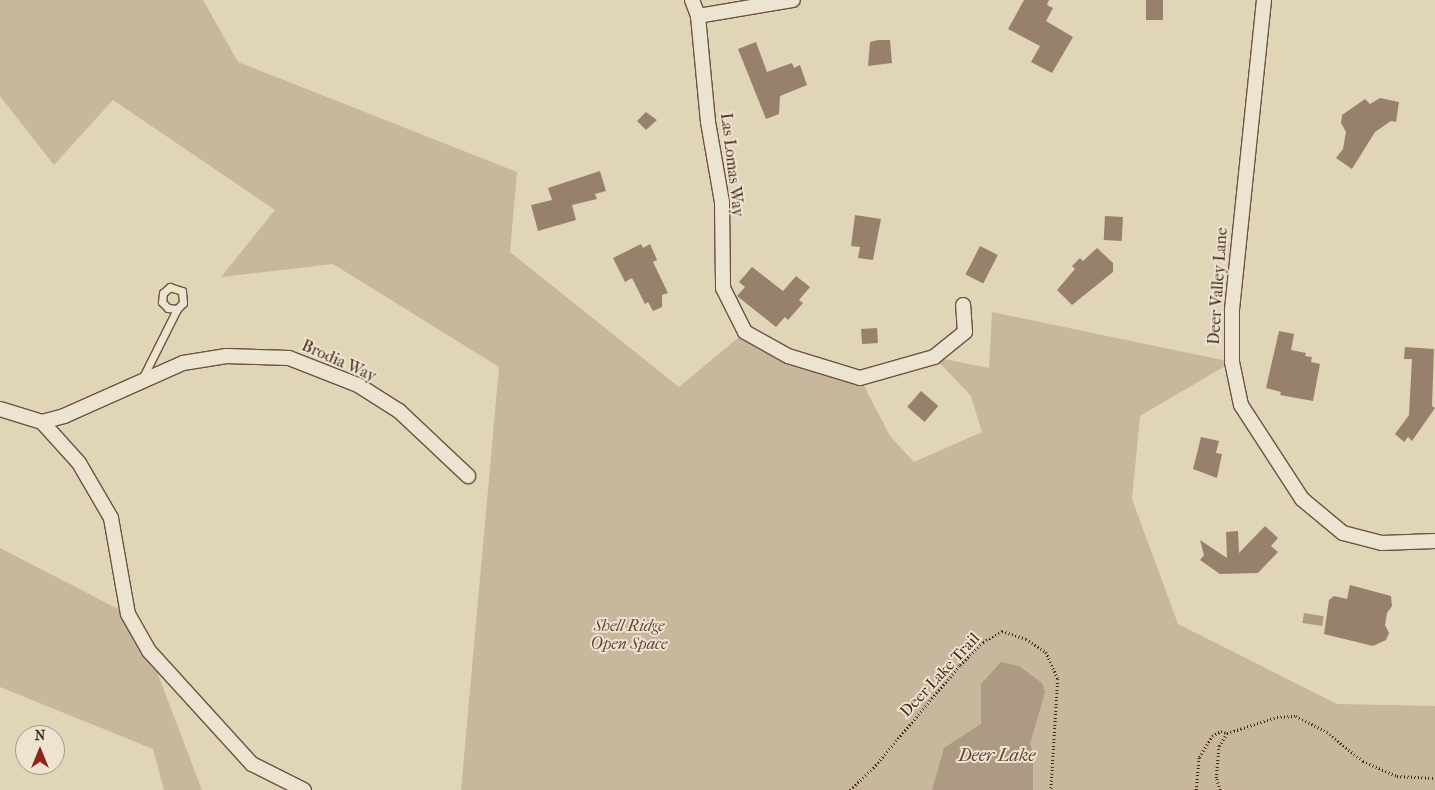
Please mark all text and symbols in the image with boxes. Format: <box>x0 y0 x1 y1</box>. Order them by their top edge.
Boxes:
street label: Las Lomas Way <box>716 112 748 218</box>
street label: Deer Valley Lane <box>1204 227 1232 345</box>
street label: Brodia Way <box>299 336 379 386</box>
park label: Shell Ridge Open Space <box>591 616 667 654</box>
street label: Deer Lake Trail <box>896 629 984 721</box>
north arrow <box>15 725 65 775</box>
text: N <box>35 727 45 744</box>
water label: Deer Lake <box>958 745 1036 767</box>

